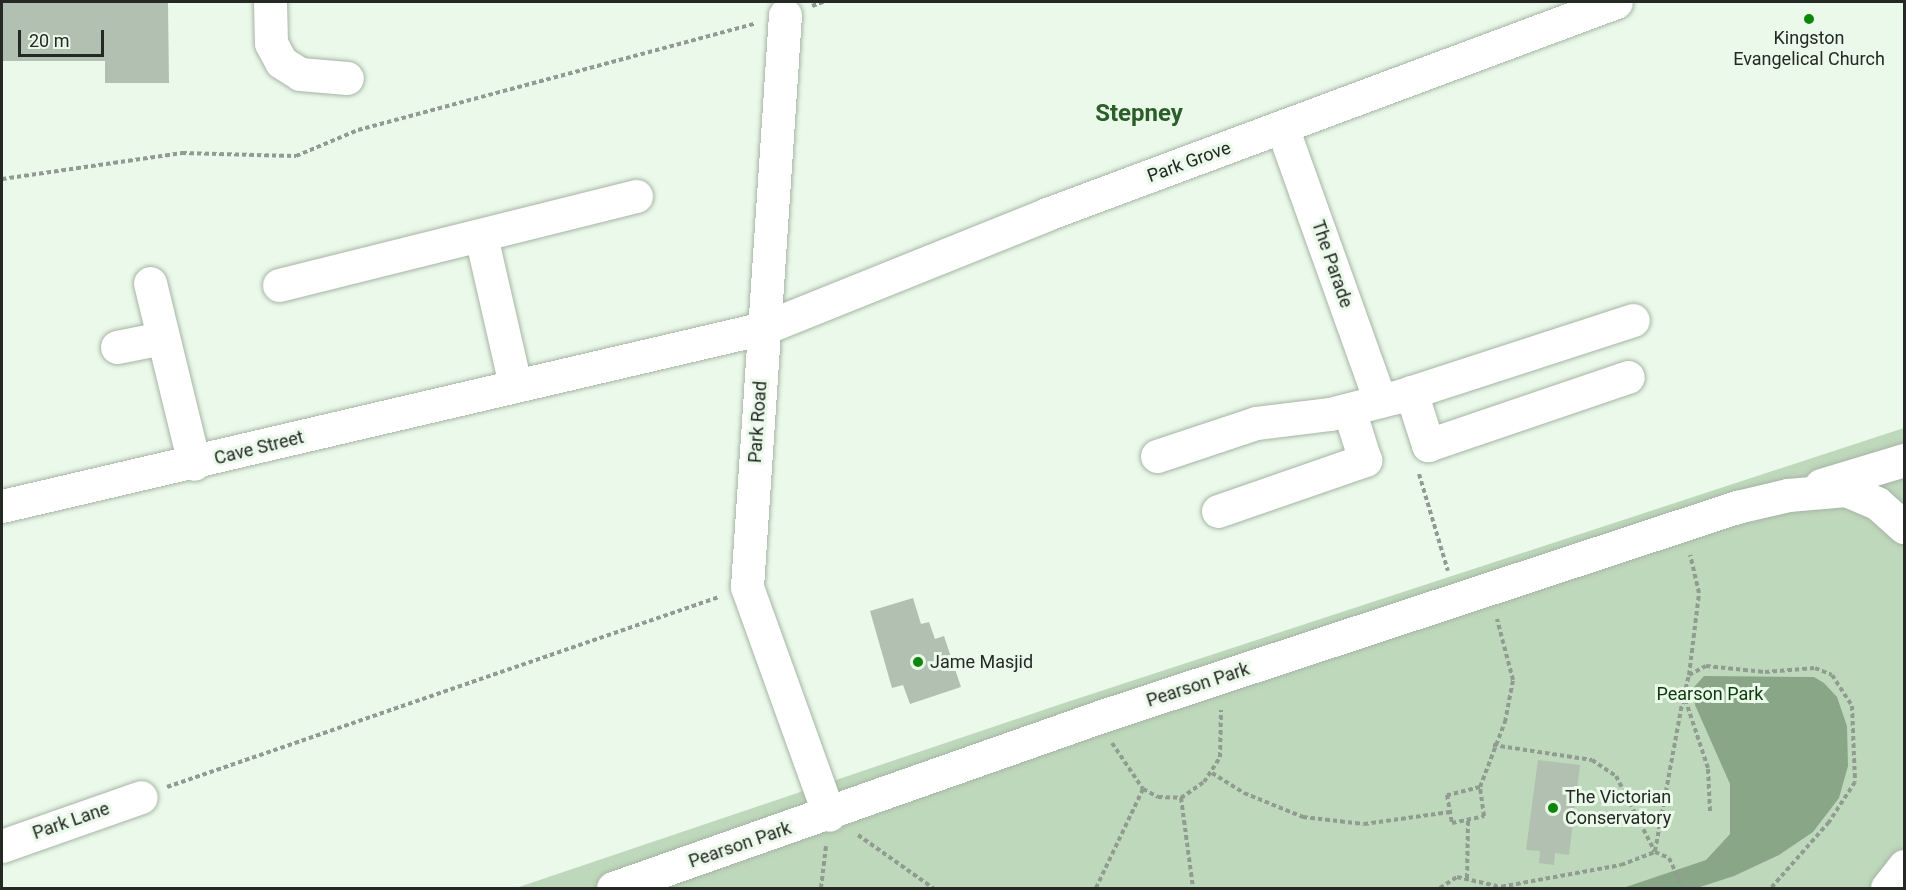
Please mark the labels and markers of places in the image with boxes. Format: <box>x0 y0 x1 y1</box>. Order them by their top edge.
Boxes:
marker: Kingston Evangelical Church <box>1802 12 1816 26</box>
place label: Kingston Evangelical Church <box>1733 28 1885 70</box>
place label: Jame Masjid <box>930 651 1033 673</box>
marker: Jame Masjid <box>911 655 925 669</box>
place label: The Victorian Conservatory <box>1565 787 1671 830</box>
marker: The Victorian Conservatory <box>1546 801 1560 815</box>

